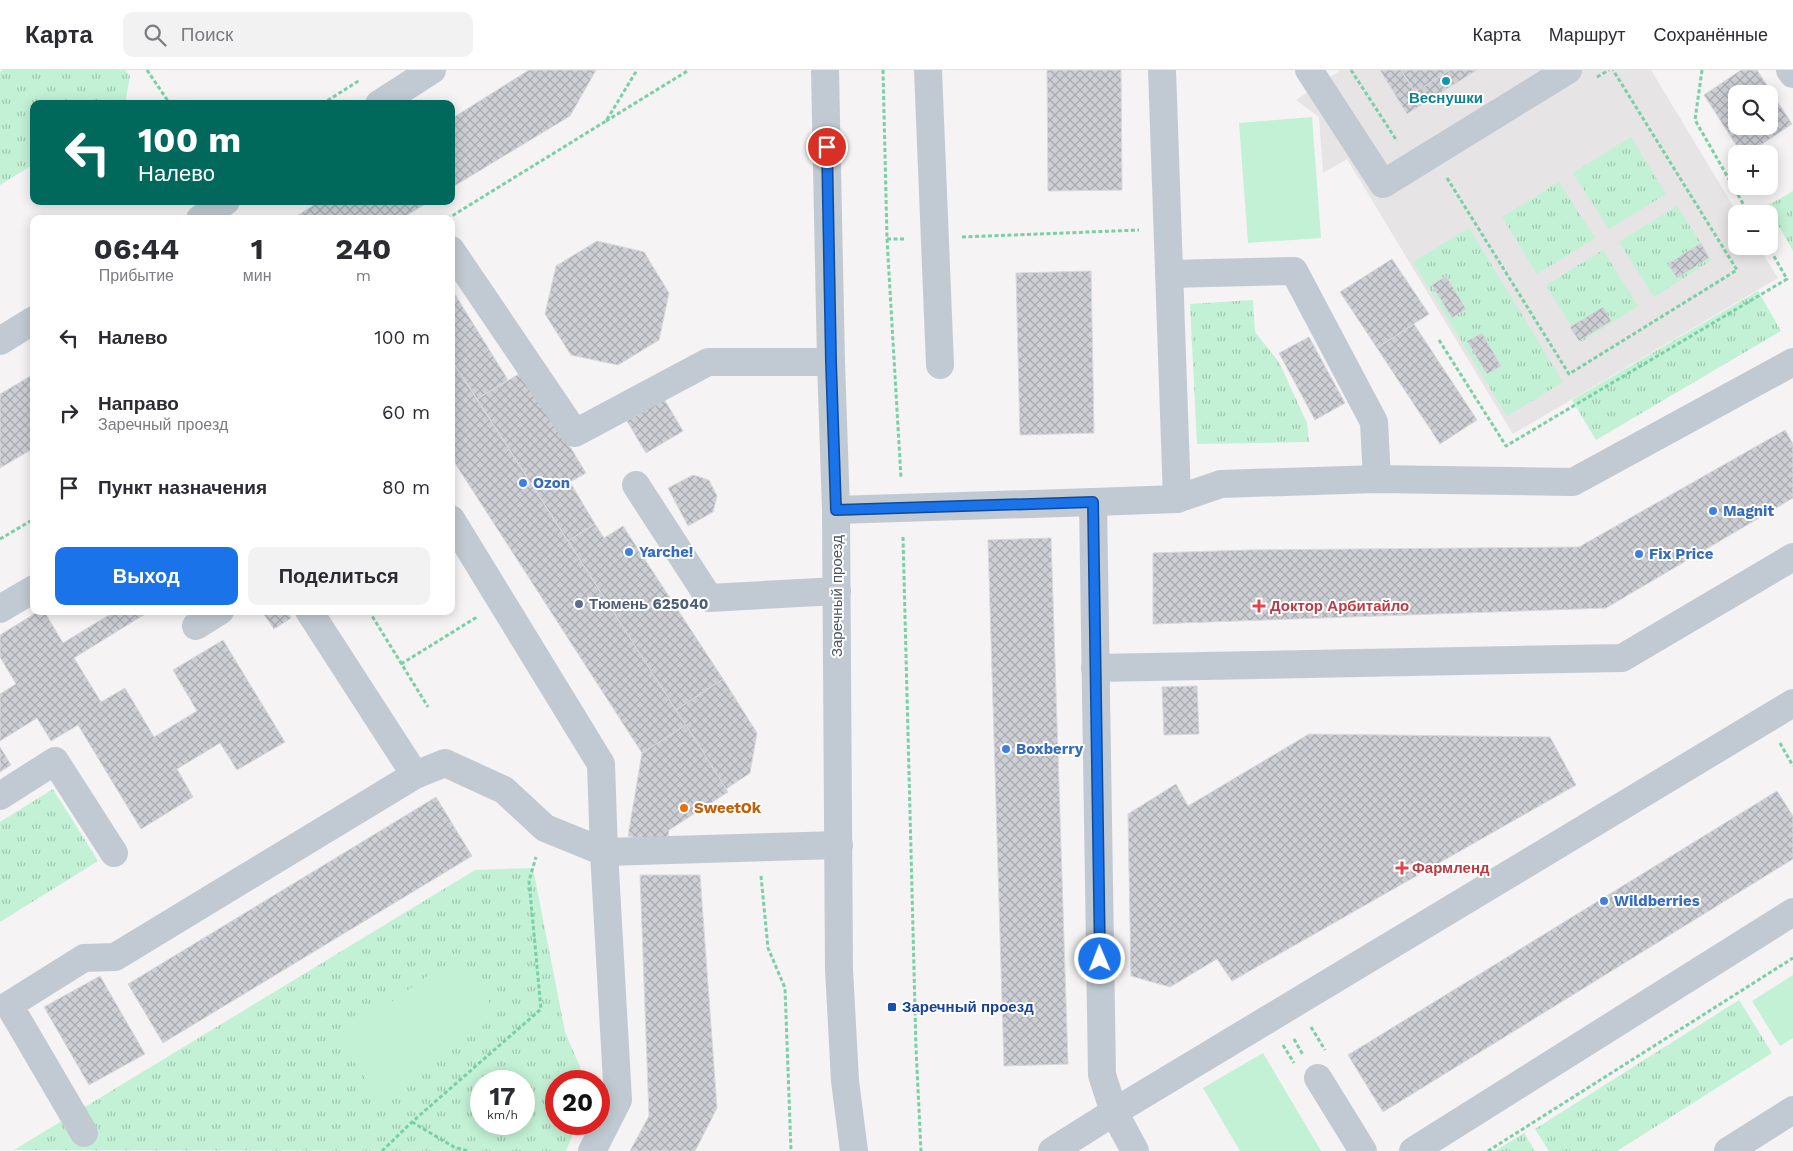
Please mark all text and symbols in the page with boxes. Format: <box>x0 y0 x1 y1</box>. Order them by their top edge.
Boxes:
search box <box>123 12 473 57</box>
text: Карта <box>25 21 93 49</box>
icon: search <box>141 21 169 49</box>
text: Поиск <box>181 23 233 46</box>
text: Карта <box>1473 24 1521 45</box>
text: Маршрут <box>1549 24 1625 45</box>
text: Сохранённые <box>1653 24 1768 45</box>
marker: Веснушки <box>1440 75 1452 87</box>
map controls <box>1728 85 1778 255</box>
button: search <box>1728 85 1778 135</box>
place label: Веснушки <box>1409 89 1483 107</box>
text: 100 m <box>138 119 241 161</box>
icon: left <box>55 120 120 185</box>
pin <box>806 126 848 168</box>
icon: arrive <box>813 133 841 161</box>
button: + <box>1728 145 1778 195</box>
text: Налево <box>138 161 215 186</box>
button: − <box>1728 205 1778 255</box>
text: 06:44 <box>94 231 179 266</box>
text: 1 <box>251 231 264 266</box>
text: 240 <box>335 231 391 266</box>
text: Прибытие <box>99 266 174 285</box>
text: мин <box>243 266 272 285</box>
text: m <box>356 266 371 285</box>
icon: left <box>55 324 83 352</box>
text: Налево <box>98 326 168 349</box>
text: 100 m <box>374 326 430 349</box>
text: Направо <box>98 392 179 415</box>
icon: right <box>55 399 83 427</box>
text: 60 m <box>382 401 430 424</box>
text: Заречный проезд <box>98 415 228 434</box>
icon: arrive <box>55 474 83 502</box>
place label: Ozon <box>533 474 570 492</box>
text: Пункт назначения <box>98 476 267 499</box>
text: 80 m <box>382 476 430 499</box>
marker: Ozon <box>517 477 529 489</box>
place label: Magnit <box>1723 502 1774 520</box>
marker: Magnit <box>1707 505 1719 517</box>
street label: Заречный проезд <box>828 535 846 657</box>
place label: Yarche! <box>639 543 693 561</box>
place label: Fix Price <box>1649 545 1714 563</box>
marker: Yarche! <box>623 546 635 558</box>
button: Выход <box>55 547 238 605</box>
button: Поделиться <box>248 547 430 605</box>
marker: Fix Price <box>1633 548 1645 560</box>
place label: Тюмень 625040 <box>589 595 709 613</box>
place label: Доктор Арбитайло <box>1270 597 1409 615</box>
marker: Тюмень 625040 <box>573 598 585 610</box>
marker: Доктор Арбитайло <box>1252 599 1266 613</box>
place label: Boxberry <box>1016 740 1084 758</box>
marker: Boxberry <box>1000 743 1012 755</box>
place label: SweetOk <box>694 799 762 817</box>
marker: SweetOk <box>678 802 690 814</box>
place label: Фармленд <box>1412 859 1490 877</box>
marker: Фармленд <box>1396 862 1408 874</box>
place label: Wildberries <box>1614 892 1700 910</box>
marker: Wildberries <box>1598 895 1610 907</box>
position arrow <box>1073 932 1125 984</box>
place label: Заречный проезд <box>902 998 1034 1016</box>
marker: Заречный проезд <box>886 1001 898 1013</box>
speed limit sign: 20 <box>545 1070 610 1135</box>
text: 17 <box>490 1082 515 1111</box>
text: km/h <box>487 1108 518 1122</box>

